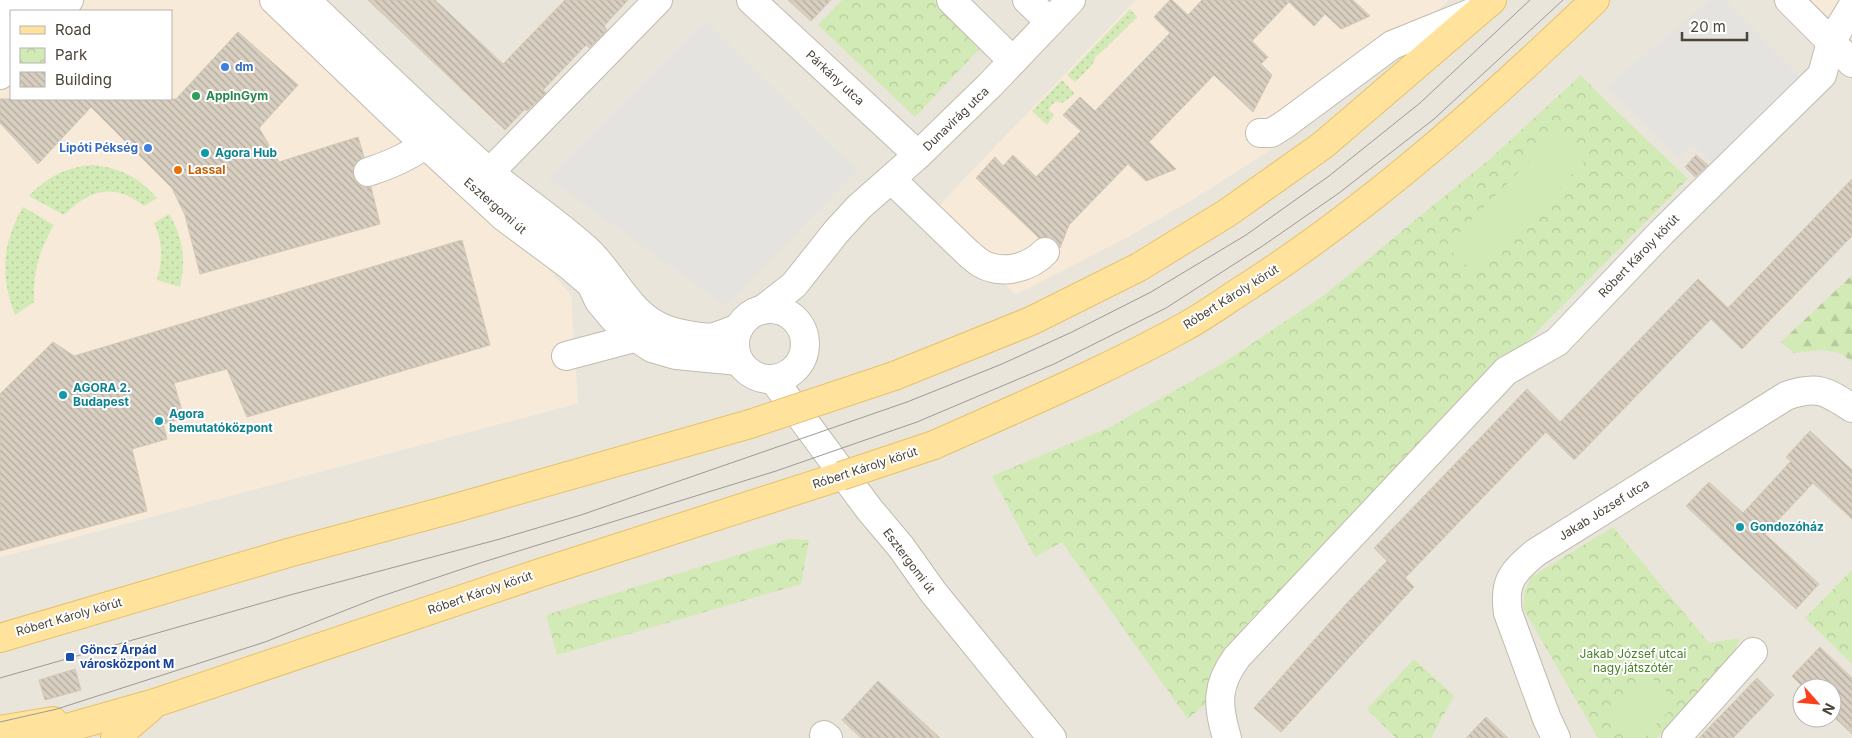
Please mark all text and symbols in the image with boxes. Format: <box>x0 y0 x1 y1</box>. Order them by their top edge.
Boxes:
legend <box>10 10 172 100</box>
scale bar <box>1682 10 1747 42</box>
text: 20 m <box>1690 17 1726 36</box>
text: Road <box>55 20 91 39</box>
text: Park <box>55 45 88 64</box>
street label: Párkány utca <box>803 47 868 108</box>
place label: dm <box>235 59 254 74</box>
marker: dm <box>219 61 231 73</box>
text: Building <box>55 70 112 89</box>
street label: Dunavirág utca <box>920 83 992 154</box>
place label: AppInGym <box>206 88 268 103</box>
marker: AppInGym <box>190 90 202 102</box>
place label: Lipóti Pékség <box>59 140 138 155</box>
marker: Lipóti Pékség <box>142 142 154 154</box>
place label: Agora Hub <box>215 145 278 160</box>
marker: Agora Hub <box>199 147 211 159</box>
place label: Lassal <box>188 162 225 177</box>
marker: Lassal <box>172 164 184 176</box>
street label: Esztergomi út <box>461 174 530 237</box>
street label: Róbert Károly körút <box>1595 211 1682 300</box>
street label: Róbert Károly körút <box>1180 261 1281 332</box>
place label: AGORA 2. Budapest <box>73 380 131 409</box>
marker: AGORA 2. Budapest <box>57 389 69 401</box>
place label: Agora bemutatóközpont <box>169 406 273 435</box>
marker: Agora bemutatóközpont <box>153 415 165 427</box>
street label: Róbert Károly körút <box>810 443 919 492</box>
street label: Jakab József utca <box>1556 476 1652 543</box>
place label: Gondozóház <box>1750 519 1824 534</box>
marker: Gondozóház <box>1734 521 1746 533</box>
street label: Esztergomi út <box>880 525 939 596</box>
street label: Róbert Károly körút <box>426 568 534 617</box>
street label: Róbert Károly körút <box>14 594 124 639</box>
place label: Göncz Árpád városközpont M <box>80 642 174 671</box>
park label: Jakab József utcai nagy játszótér <box>1580 646 1686 675</box>
marker: Göncz Árpád városközpont M <box>64 651 76 663</box>
north arrow <box>1792 678 1842 728</box>
text: N <box>1819 701 1839 718</box>

